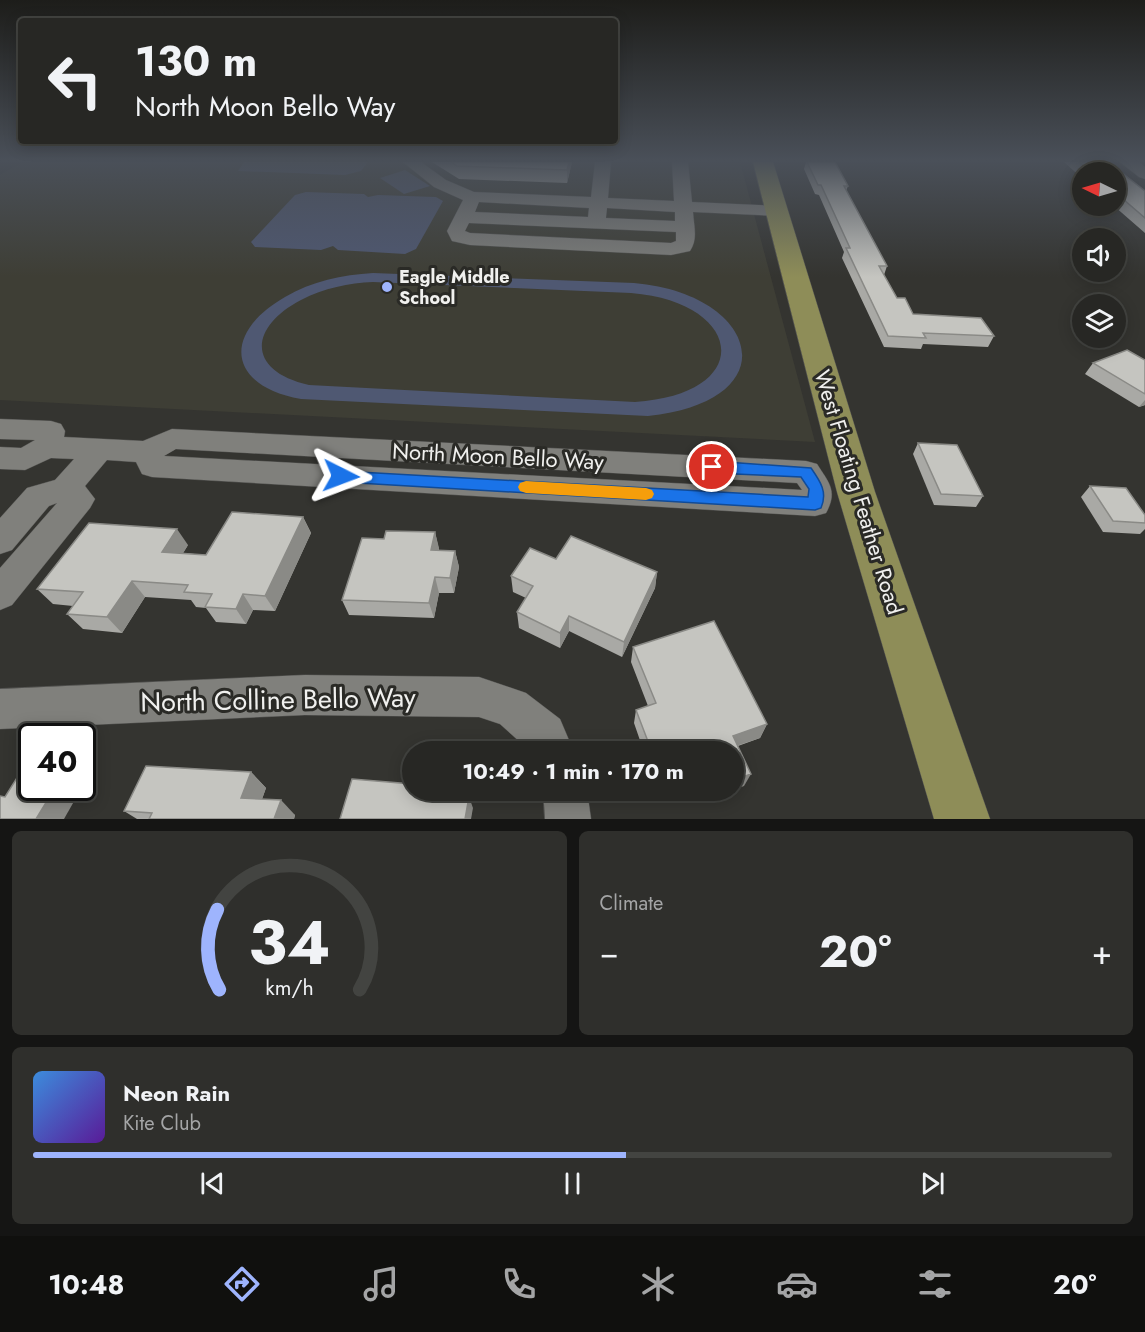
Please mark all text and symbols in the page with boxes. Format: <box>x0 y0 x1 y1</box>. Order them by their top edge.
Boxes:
text: 130 m <box>135 31 257 92</box>
icon: left <box>36 42 114 120</box>
text: North Moon Bello Way <box>135 87 395 126</box>
north arrow <box>1072 162 1126 216</box>
map controls <box>1072 162 1126 348</box>
button: sound <box>1072 228 1126 282</box>
place label: Eagle Middle School <box>399 264 510 311</box>
marker: Eagle Middle School <box>380 280 394 294</box>
button: layers <box>1072 294 1126 348</box>
street label: West Floating Feather Road <box>807 366 911 618</box>
street label: North Moon Bello Way <box>391 434 605 478</box>
pin <box>686 441 737 492</box>
position arrow <box>309 444 373 508</box>
icon: arrive <box>695 450 728 483</box>
street label: North Colline Bello Way <box>140 678 416 721</box>
speed limit sign: 40 <box>18 723 96 801</box>
text: 10:49 · 1 min · 170 m <box>462 755 684 787</box>
text: Climate <box>600 889 663 918</box>
text: 34 <box>248 897 330 987</box>
text: 20° <box>819 919 892 984</box>
text: − <box>600 929 619 976</box>
text: + <box>1092 929 1112 976</box>
text: km/h <box>265 972 313 1003</box>
text: Neon Rain <box>123 1077 230 1109</box>
text: Kite Club <box>123 1109 201 1138</box>
icon: previous <box>196 1167 229 1200</box>
icon: pause <box>556 1167 589 1200</box>
icon: next <box>916 1167 949 1200</box>
icon: directions <box>221 1263 263 1305</box>
icon: music <box>360 1263 402 1305</box>
icon: phone <box>498 1263 540 1305</box>
icon: climate <box>637 1263 679 1305</box>
icon: car <box>776 1263 818 1305</box>
icon: filters <box>914 1263 956 1305</box>
text: 10:48 <box>48 1265 124 1304</box>
text: 20° <box>1053 1265 1097 1304</box>

